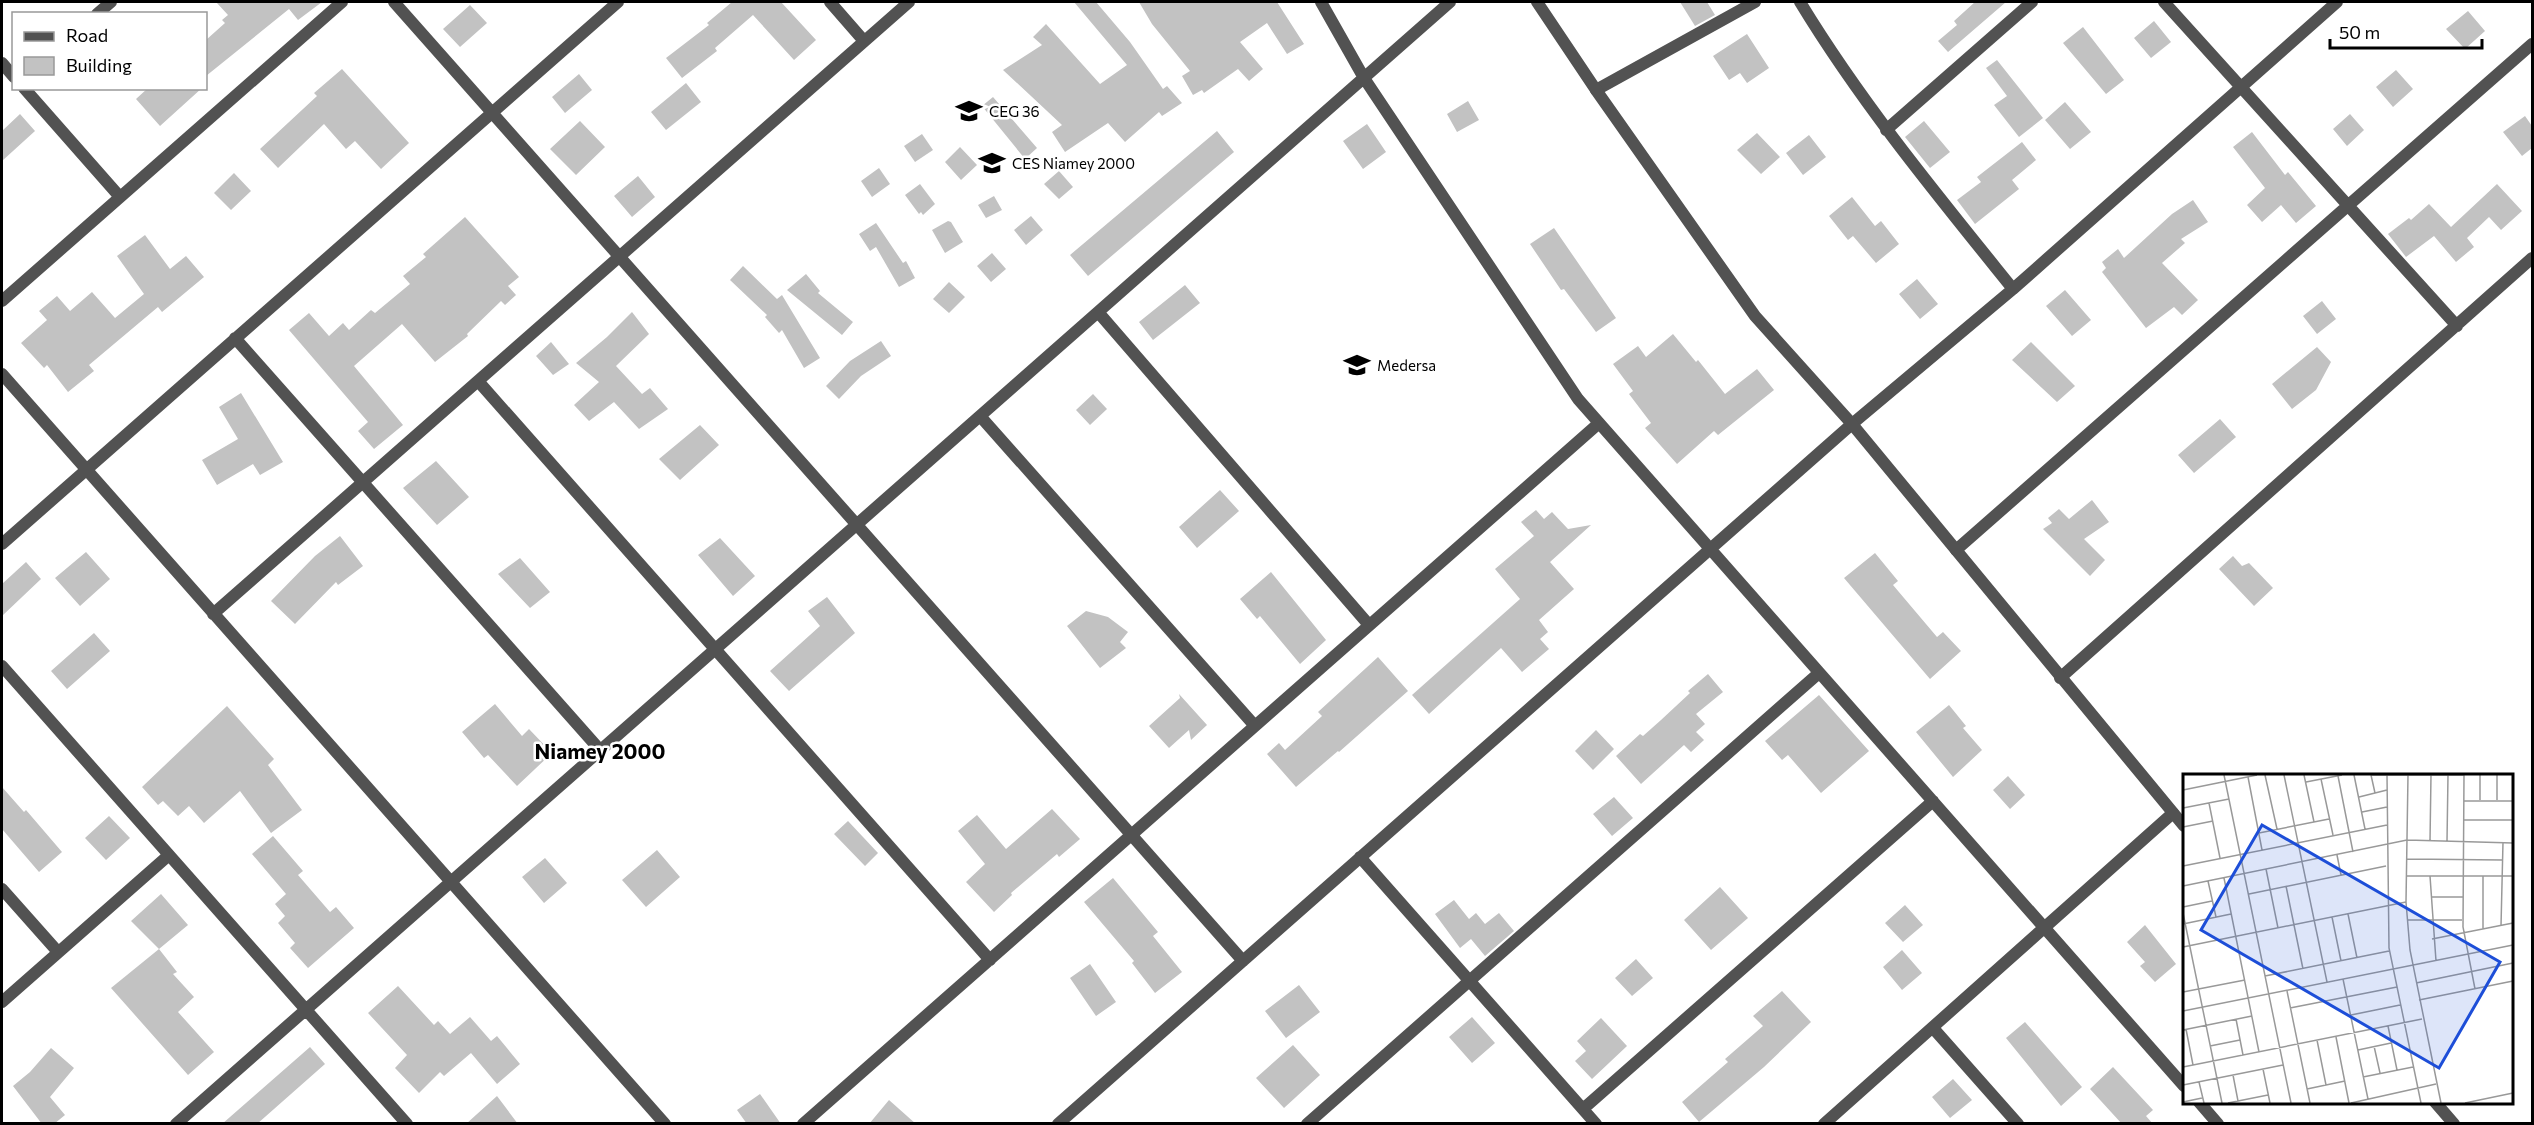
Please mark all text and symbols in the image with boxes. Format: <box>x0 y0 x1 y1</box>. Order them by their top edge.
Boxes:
legend <box>12 12 207 90</box>
scale bar <box>2330 12 2482 50</box>
text: 50 m <box>2339 21 2380 43</box>
text: Road <box>66 24 108 46</box>
text: Building <box>66 54 132 76</box>
school or university icon: CEG 36 <box>954 96 984 126</box>
place label: CEG 36 <box>989 102 1040 120</box>
school or university icon: CES Niamey 2000 <box>977 148 1007 178</box>
place label: CES Niamey 2000 <box>1012 154 1135 172</box>
school or university icon: Medersa <box>1342 350 1372 380</box>
place label: Medersa <box>1377 356 1436 374</box>
district label: Niamey 2000 <box>535 738 666 763</box>
inset map <box>2183 774 2513 1104</box>

